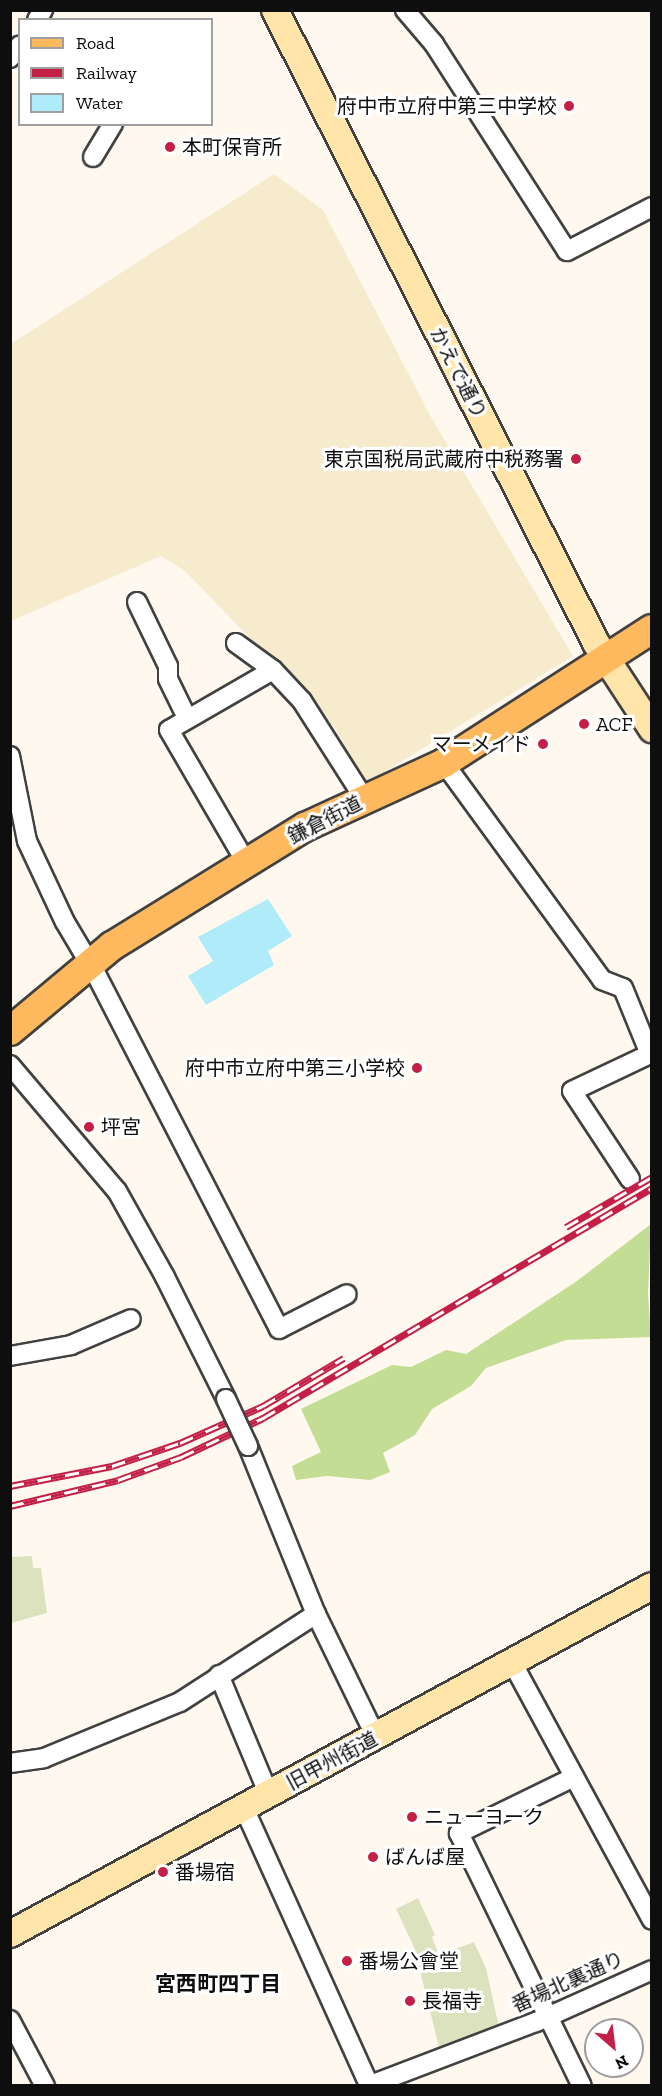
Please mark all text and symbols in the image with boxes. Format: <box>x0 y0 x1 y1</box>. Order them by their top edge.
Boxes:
legend <box>18 18 213 126</box>
text: Road <box>76 32 115 54</box>
text: Railway <box>76 62 137 84</box>
text: Water <box>76 92 123 114</box>
place label: 府中市立府中第三中学校 <box>337 94 557 118</box>
marker: 府中市立府中第三中学校 <box>562 99 576 113</box>
place label: 本町保育所 <box>182 135 282 159</box>
marker: 本町保育所 <box>163 140 177 154</box>
street label: かえで通り <box>425 323 491 423</box>
place label: 東京国税局武蔵府中税務署 <box>324 447 564 471</box>
marker: 東京国税局武蔵府中税務署 <box>569 452 583 466</box>
place label: ACF <box>596 712 633 736</box>
marker: ACF <box>577 717 591 731</box>
place label: マーメイド <box>431 732 531 756</box>
marker: マーメイド <box>536 737 550 751</box>
street label: 鎌倉街道 <box>284 791 366 849</box>
place label: 府中市立府中第三小学校 <box>185 1056 405 1080</box>
marker: 府中市立府中第三小学校 <box>410 1061 424 1075</box>
place label: 坪宮 <box>101 1115 141 1139</box>
marker: 坪宮 <box>82 1120 96 1134</box>
street label: 旧甲州街道 <box>282 1727 382 1795</box>
place label: ニューヨーク <box>424 1805 544 1829</box>
marker: ニューヨーク <box>405 1810 419 1824</box>
place label: ばんば屋 <box>385 1845 465 1869</box>
marker: ばんば屋 <box>366 1850 380 1864</box>
place label: 番場宿 <box>175 1860 235 1884</box>
marker: 番場宿 <box>156 1865 170 1879</box>
street label: 番場北裏通り <box>508 1947 628 2017</box>
place label: 番場公會堂 <box>359 1949 459 1973</box>
marker: 番場公會堂 <box>340 1954 354 1968</box>
district label: 宮西町四丁目 <box>155 1971 281 1997</box>
place label: 長福寺 <box>422 1989 482 2013</box>
marker: 長福寺 <box>403 1994 417 2008</box>
north arrow <box>584 2018 644 2078</box>
text: N <box>612 2051 632 2074</box>

